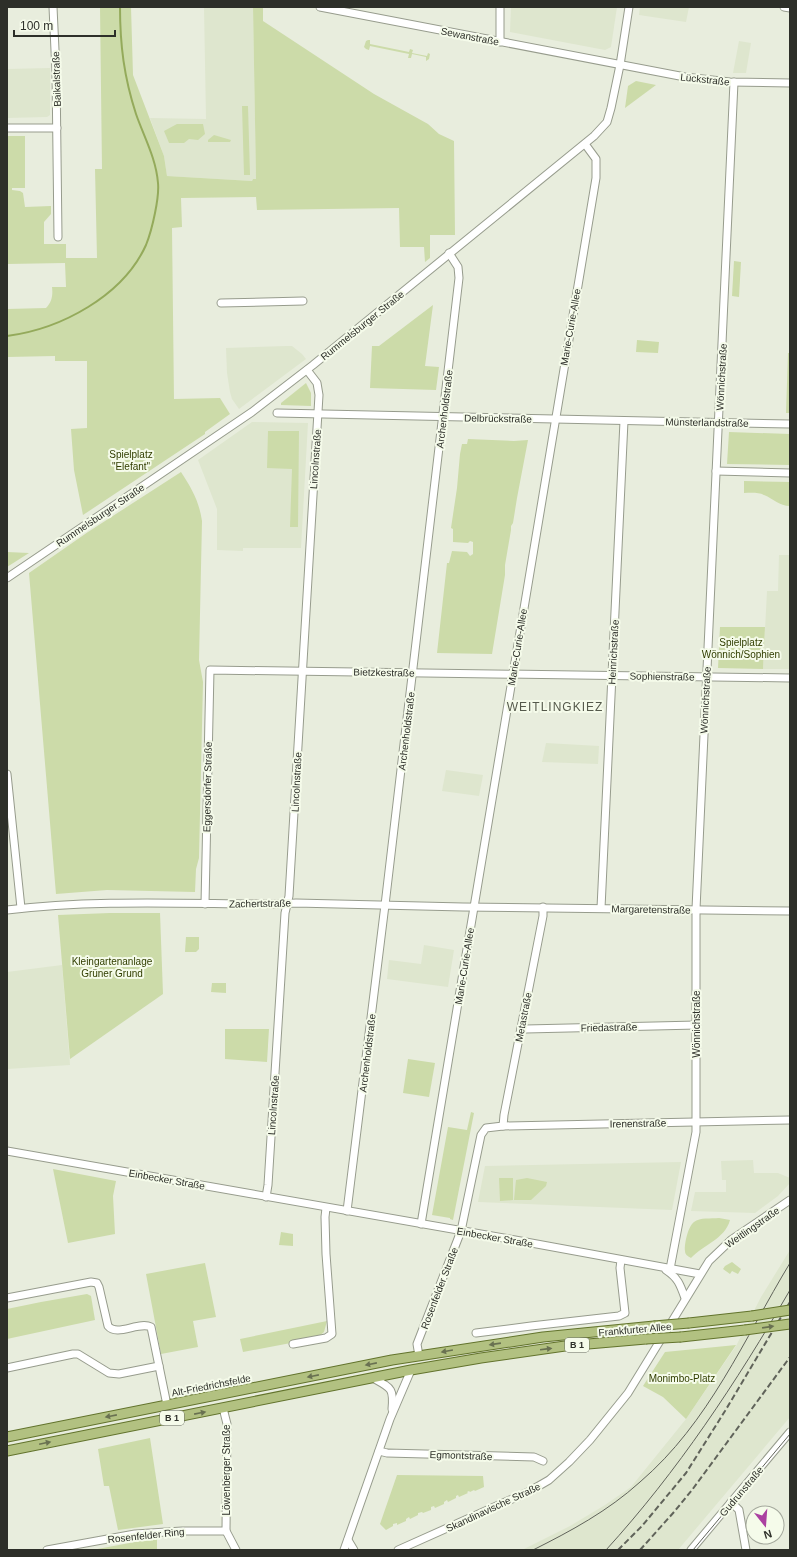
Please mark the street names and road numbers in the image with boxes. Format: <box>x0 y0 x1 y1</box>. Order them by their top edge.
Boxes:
street label: Sewanstraße <box>440 25 500 48</box>
street label: Baikalstraße <box>50 51 63 107</box>
street label: Lückstraße <box>680 71 731 88</box>
street label: Marie-Curie-Allee <box>558 287 583 366</box>
street label: Rummelsburger Straße <box>318 288 406 362</box>
street label: Wönnichstraße <box>714 343 729 411</box>
street label: Archenholdstraße <box>434 369 455 449</box>
street label: Delbrückstraße <box>464 412 532 425</box>
street label: Münsterlandstraße <box>665 416 749 429</box>
street label: Lincolnstraße <box>308 428 323 489</box>
street label: Rummelsburger Straße <box>54 482 147 549</box>
street label: Marie-Curie-Allee <box>506 607 529 686</box>
street label: Heinrichstraße <box>606 619 621 685</box>
street label: Bietzkestraße <box>353 666 415 679</box>
street label: Wönnichstraße <box>698 666 713 734</box>
street label: Sophienstraße <box>629 670 695 683</box>
street label: Archenholdstraße <box>396 691 417 771</box>
street label: Eggersdorfer Straße <box>201 741 214 832</box>
street label: Lincolnstraße <box>289 751 304 812</box>
street label: Zachertstraße <box>229 897 292 910</box>
street label: Margaretenstraße <box>611 903 691 916</box>
street label: Marie-Curie-Allee <box>453 926 476 1005</box>
street label: Wönnichstraße <box>691 990 702 1058</box>
street label: Metastraße <box>513 991 534 1043</box>
street label: Archenholdstraße <box>357 1013 378 1093</box>
street label: Friedastraße <box>581 1021 638 1033</box>
street label: Lincolnstraße <box>266 1074 281 1135</box>
street label: Irenenstraße <box>610 1117 667 1129</box>
street label: Einbecker Straße <box>128 1167 206 1192</box>
street label: Weitlingstraße <box>723 1204 782 1250</box>
street label: Einbecker Straße <box>456 1225 534 1250</box>
street label: Rosenfelder Straße <box>419 1245 460 1331</box>
street label: Frankfurter Allee <box>598 1321 672 1338</box>
road number: B 1 <box>565 1338 589 1352</box>
street label: Alt-Friedrichsfelde <box>170 1372 252 1399</box>
road number: B 1 <box>160 1411 184 1425</box>
street label: Löwenberger Straße <box>221 1424 232 1516</box>
street label: Egmontstraße <box>429 1449 493 1462</box>
street label: Gudrunstraße <box>717 1464 766 1518</box>
street label: Skandinavische Straße <box>444 1481 543 1534</box>
street label: Rosenfelder Ring <box>107 1526 185 1545</box>

